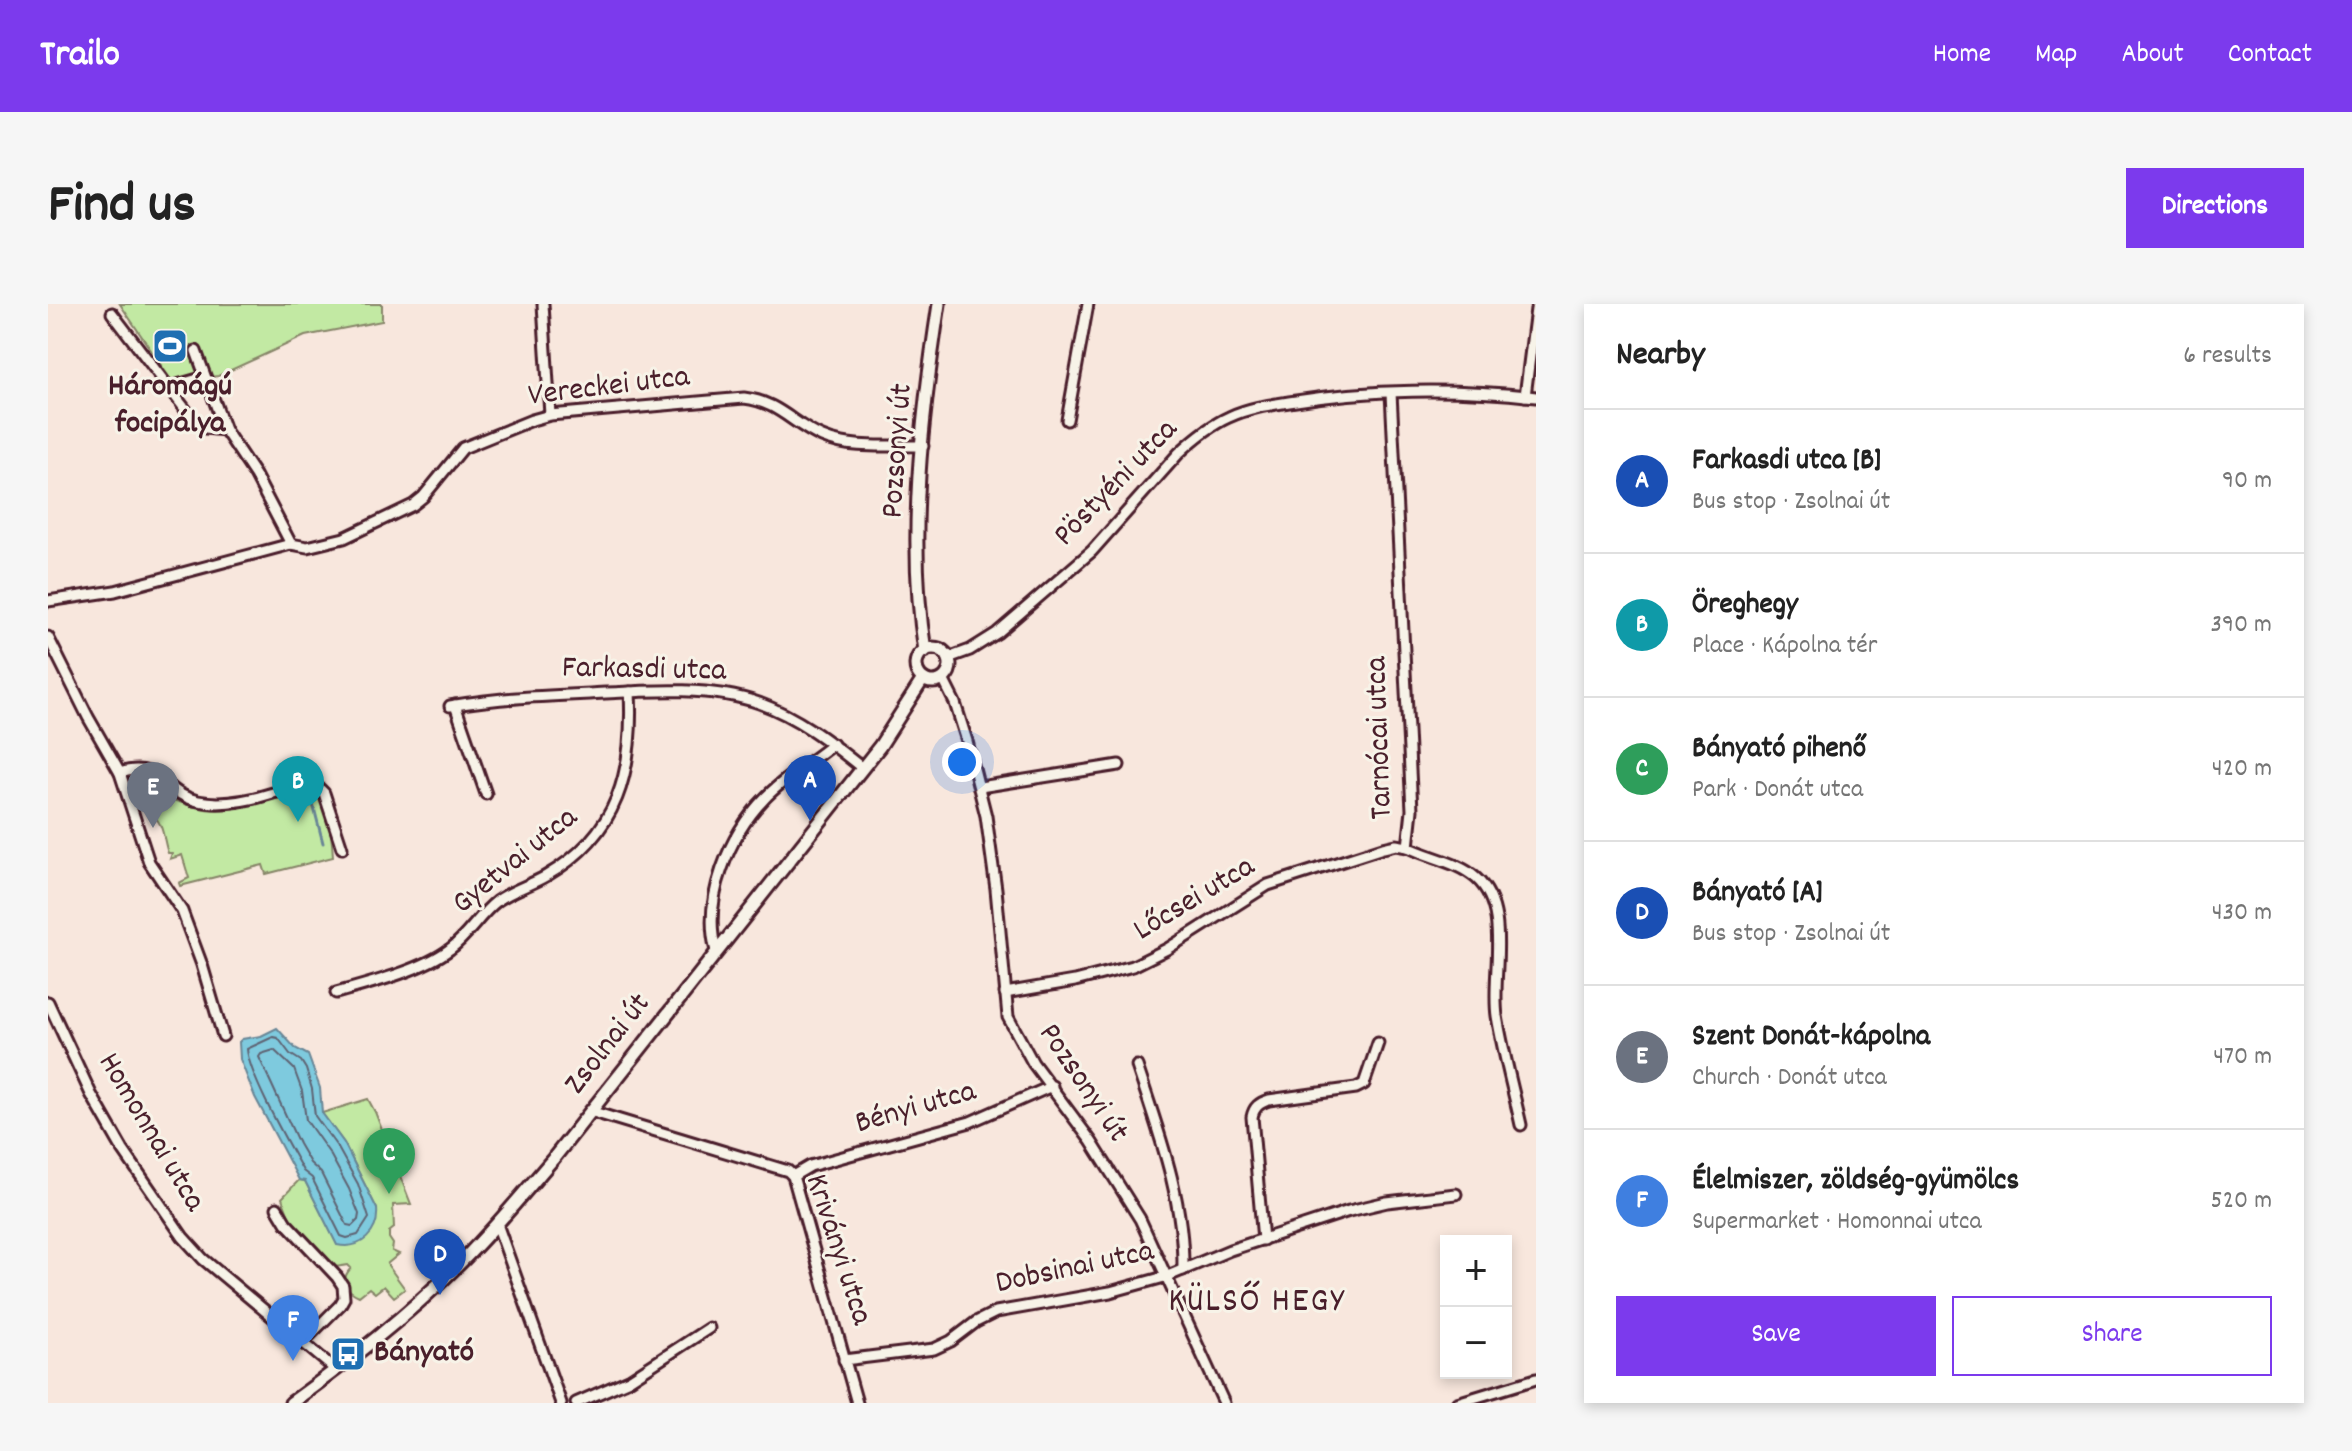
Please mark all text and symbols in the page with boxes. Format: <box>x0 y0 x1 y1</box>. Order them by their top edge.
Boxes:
text: Trailo <box>40 29 120 84</box>
text: Home <box>1933 36 1991 76</box>
text: Map <box>2035 36 2077 76</box>
text: About <box>2121 36 2184 76</box>
text: Contact <box>2228 36 2312 76</box>
text: Find us <box>48 168 196 248</box>
button: Directions <box>2126 168 2304 248</box>
sports icon: Háromágú focipálya <box>151 327 189 365</box>
text: Nearby <box>1616 332 1705 381</box>
text: 6 results <box>2183 338 2272 375</box>
street label: Vereckei utca <box>526 355 693 421</box>
place label: Háromágú focipálya <box>108 365 232 448</box>
street label: Pozsonyi út <box>871 382 927 520</box>
street label: Pöstyéni utca <box>1044 409 1191 558</box>
text: Farkasdi utca [B] <box>1692 441 1881 484</box>
text: A <box>1635 463 1649 500</box>
text: 90 m <box>2222 463 2272 500</box>
text: Bus stop · Zsolnai út <box>1692 484 1890 521</box>
text: Öreghegy <box>1692 585 1798 628</box>
text: B <box>1636 607 1648 644</box>
text: 390 m <box>2211 607 2272 644</box>
text: Place · Kápolna tér <box>1692 628 1877 665</box>
street label: Farkasdi utca <box>561 647 728 695</box>
street label: Tarnócai utca <box>1355 655 1407 820</box>
text: Bányató pihenő <box>1692 729 1866 772</box>
your location <box>942 742 982 782</box>
text: C <box>1636 751 1648 788</box>
text: 420 m <box>2212 751 2272 788</box>
pin: A <box>784 755 836 821</box>
pin: B <box>272 756 324 822</box>
pin: E <box>127 762 179 828</box>
text: Park · Donát utca <box>1692 772 1863 809</box>
street label: Gyetvai utca <box>443 796 590 927</box>
street label: Lőcsei utca <box>1126 845 1265 954</box>
text: Bányató [A] <box>1692 873 1823 916</box>
text: D <box>1635 895 1649 932</box>
text: 430 m <box>2212 895 2272 932</box>
text: Bus stop · Zsolnai út <box>1692 916 1890 953</box>
street label: Zsolnai út <box>555 984 664 1106</box>
street label: Pozsonyi út <box>1025 1015 1139 1153</box>
text: Szent Donát-kápolna <box>1692 1017 1930 1060</box>
text: E <box>1636 1039 1648 1076</box>
text: 470 m <box>2213 1039 2272 1076</box>
street label: Homonnai utca <box>84 1045 216 1222</box>
text: Church · Donát utca <box>1692 1060 1887 1097</box>
street label: Bényi utca <box>850 1070 983 1148</box>
pin: C <box>363 1128 415 1194</box>
text: Élelmiszer, zöldség-gyümölcs <box>1692 1161 2019 1204</box>
street label: Kriványi utca <box>791 1169 883 1332</box>
text: F <box>1636 1183 1648 1220</box>
text: 520 m <box>2211 1183 2272 1220</box>
text: Supermarket · Homonnai utca <box>1692 1204 1982 1241</box>
pin: D <box>414 1229 466 1295</box>
street label: Dobsinai utca <box>992 1230 1159 1308</box>
map controls <box>1440 1235 1512 1379</box>
button: + <box>1440 1235 1512 1307</box>
district label: KÜLSŐ HEGY <box>1168 1277 1346 1329</box>
pin: F <box>267 1295 319 1361</box>
button: Save <box>1616 1296 1936 1376</box>
button: Share <box>1952 1296 2272 1376</box>
button: − <box>1440 1307 1512 1379</box>
place label: Bányató <box>374 1331 474 1377</box>
bus stop icon: Bányató <box>329 1335 367 1373</box>

